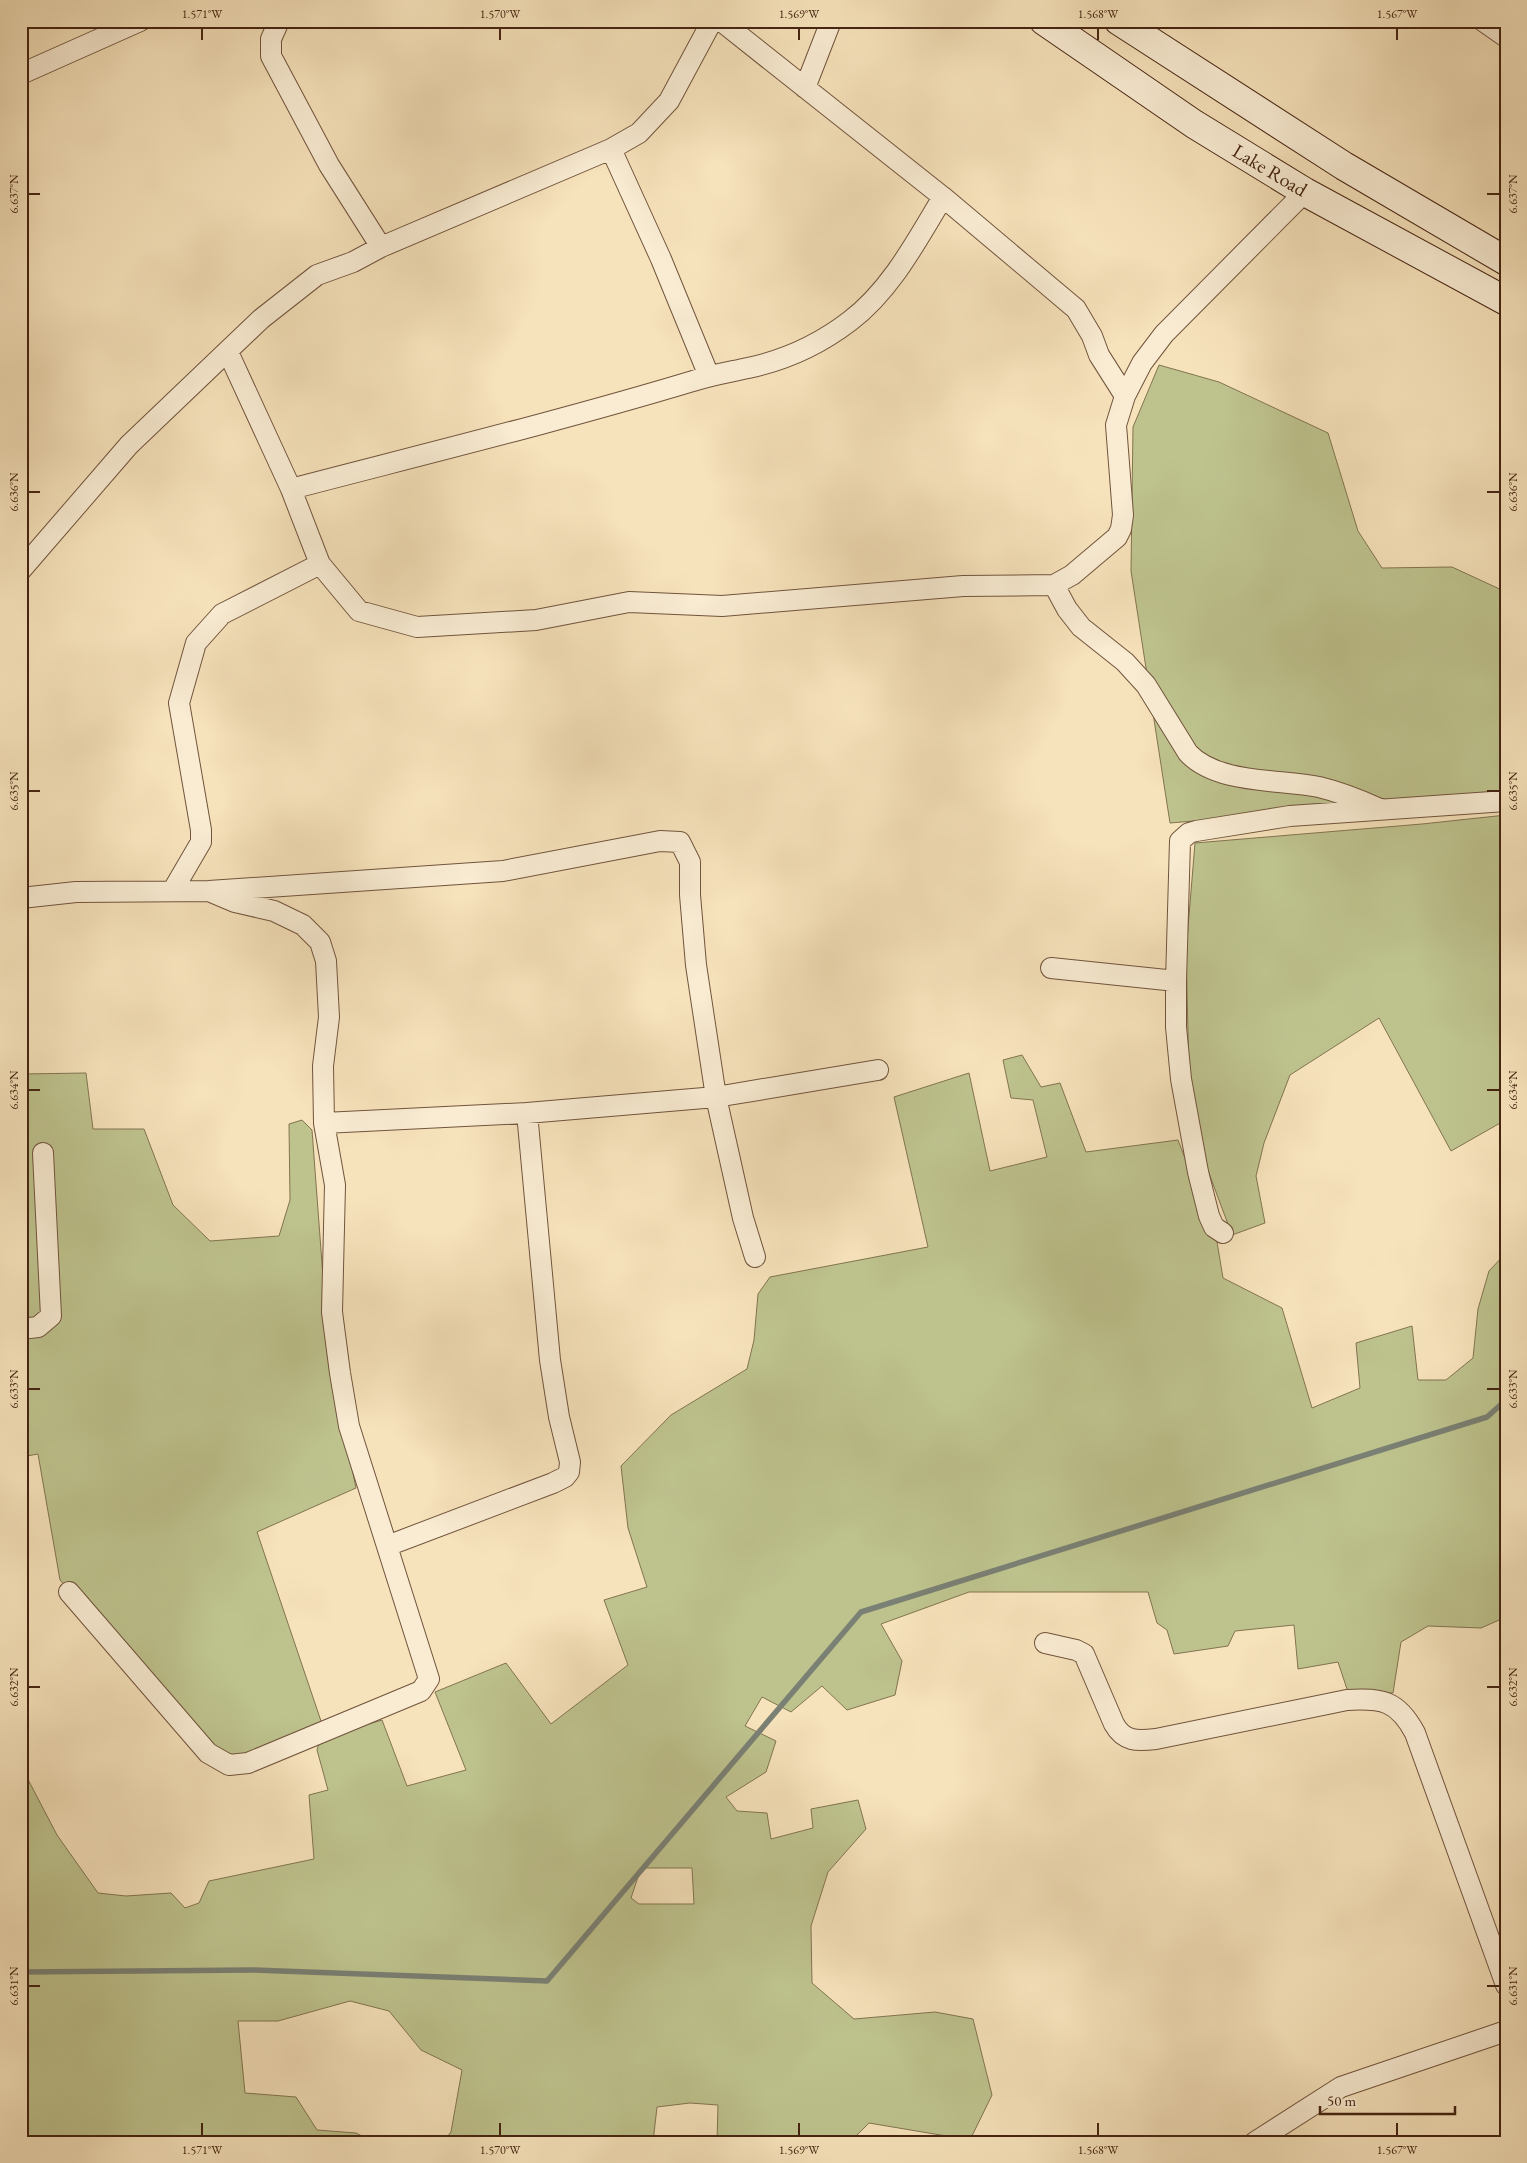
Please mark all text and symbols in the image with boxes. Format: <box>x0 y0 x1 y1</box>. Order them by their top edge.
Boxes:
text: 1.571°W <box>182 6 223 22</box>
text: 1.570°W <box>480 6 521 22</box>
text: 1.569°W <box>779 6 820 22</box>
text: 1.568°W <box>1078 6 1119 22</box>
text: 1.567°W <box>1377 6 1418 22</box>
street label: Lake Road <box>1228 138 1313 203</box>
text: 6.637°N <box>6 174 22 213</box>
text: 6.637°N <box>1505 174 1521 213</box>
text: 6.636°N <box>6 472 22 511</box>
text: 6.636°N <box>1505 472 1521 511</box>
text: 6.635°N <box>6 771 22 810</box>
text: 6.635°N <box>1505 771 1521 810</box>
text: 6.634°N <box>6 1070 22 1109</box>
text: 6.634°N <box>1505 1070 1521 1109</box>
text: 6.633°N <box>6 1369 22 1408</box>
text: 6.633°N <box>1505 1369 1521 1408</box>
text: 6.632°N <box>6 1667 22 1706</box>
text: 6.632°N <box>1505 1667 1521 1706</box>
text: 6.631°N <box>6 1966 22 2005</box>
text: 6.631°N <box>1505 1966 1521 2005</box>
scale bar <box>1320 2083 1454 2115</box>
text: 50 m <box>1327 2091 1356 2110</box>
text: 1.571°W <box>182 2142 223 2158</box>
text: 1.570°W <box>480 2142 521 2158</box>
text: 1.569°W <box>779 2142 820 2158</box>
text: 1.568°W <box>1078 2142 1119 2158</box>
text: 1.567°W <box>1377 2142 1418 2158</box>

